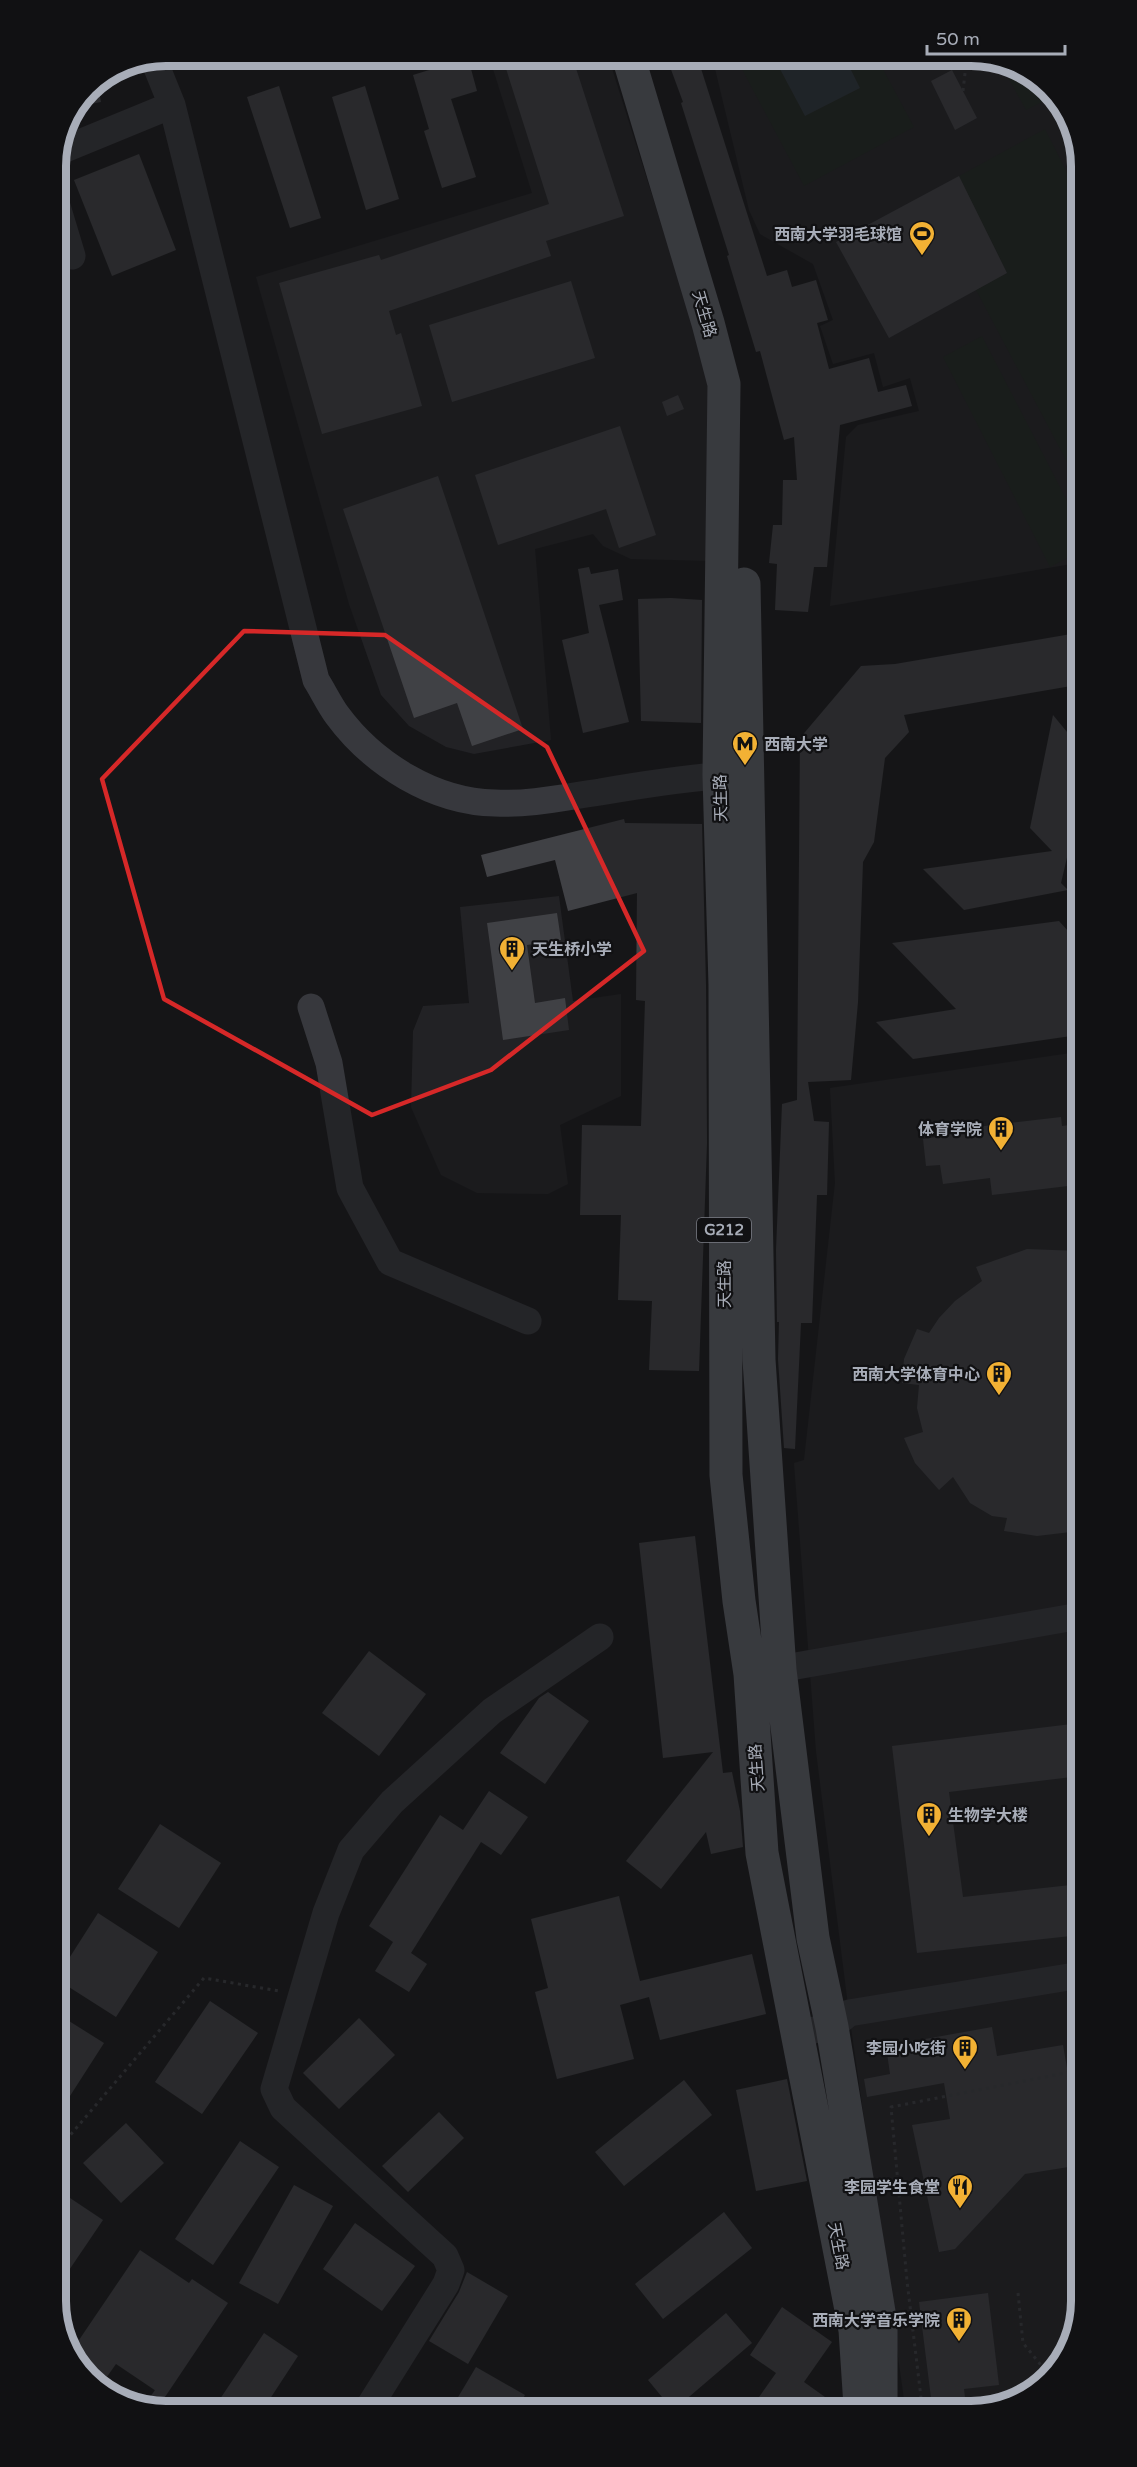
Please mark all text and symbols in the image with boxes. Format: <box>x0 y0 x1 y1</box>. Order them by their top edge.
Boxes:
scale bar <box>927 18 1065 56</box>
text: 50 m <box>936 28 980 50</box>
sports icon: 西南大学羽毛球馆 <box>907 219 937 257</box>
place label: 西南大学羽毛球馆 <box>774 225 902 245</box>
street label: 天生路 <box>688 288 720 340</box>
metro station icon: 西南大学 <box>730 729 760 767</box>
place label: 西南大学 <box>764 735 828 755</box>
street label: 天生路 <box>711 774 731 822</box>
building icon: 天生桥小学 <box>497 934 527 972</box>
place label: 天生桥小学 <box>532 940 612 960</box>
building icon: 体育学院 <box>986 1114 1016 1152</box>
place label: 体育学院 <box>918 1120 982 1140</box>
road number: G212 <box>697 1218 751 1242</box>
street label: 天生路 <box>715 1260 735 1308</box>
building icon: 西南大学体育中心 <box>984 1359 1014 1397</box>
place label: 西南大学体育中心 <box>852 1365 980 1385</box>
street label: 天生路 <box>745 1743 769 1793</box>
building icon: 生物学大楼 <box>914 1800 944 1838</box>
place label: 生物学大楼 <box>948 1806 1028 1826</box>
building icon: 李园小吃街 <box>950 2033 980 2071</box>
place label: 李园小吃街 <box>866 2039 946 2059</box>
restaurant icon: 李园学生食堂 <box>945 2172 975 2210</box>
place label: 李园学生食堂 <box>844 2178 940 2198</box>
street label: 天生路 <box>824 2221 852 2272</box>
building icon: 西南大学音乐学院 <box>944 2305 974 2343</box>
place label: 西南大学音乐学院 <box>812 2311 940 2331</box>

